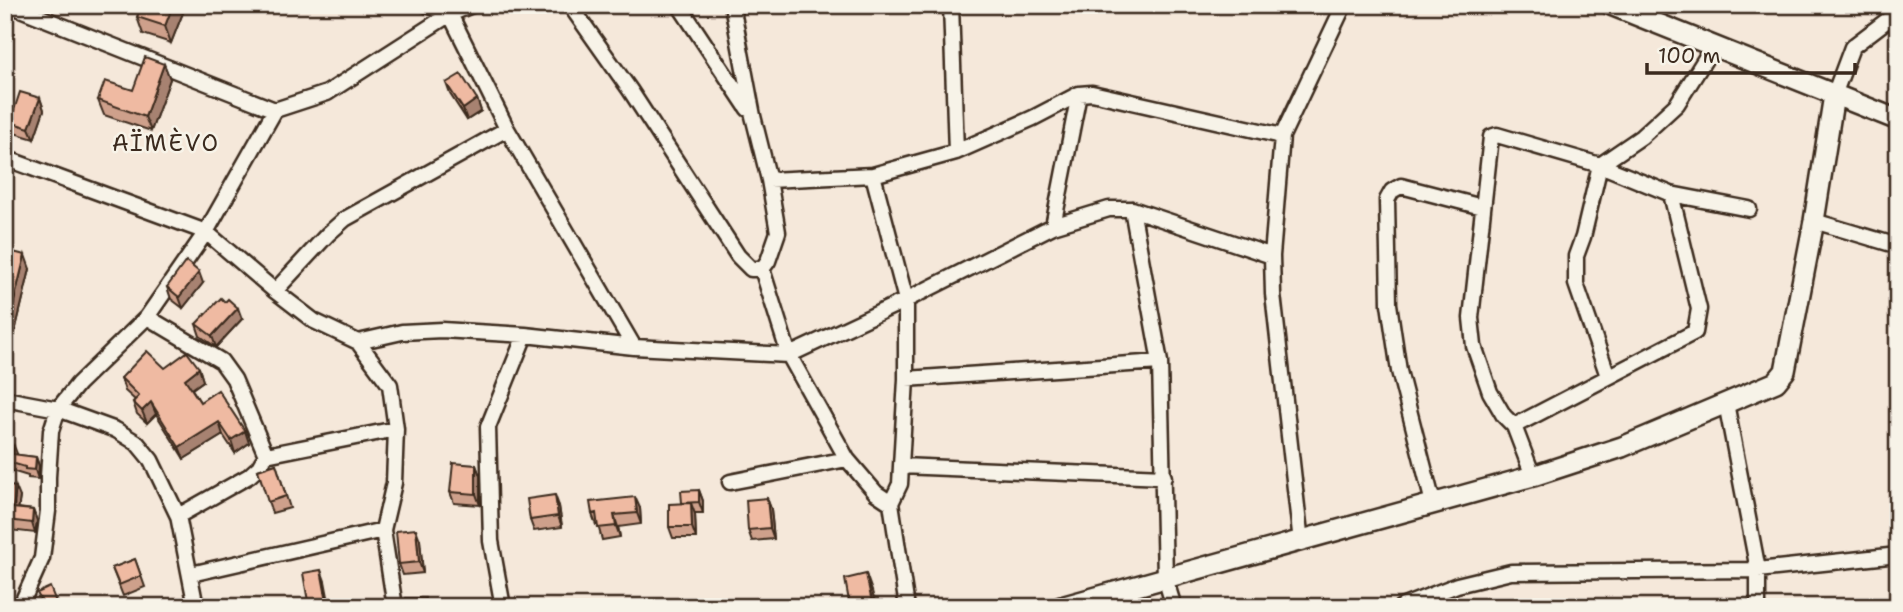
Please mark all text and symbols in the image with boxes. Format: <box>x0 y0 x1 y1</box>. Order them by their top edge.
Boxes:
scale bar <box>1647 32 1856 76</box>
text: 100 m <box>1658 42 1721 70</box>
district label: AÏMÈVO <box>112 127 220 158</box>

